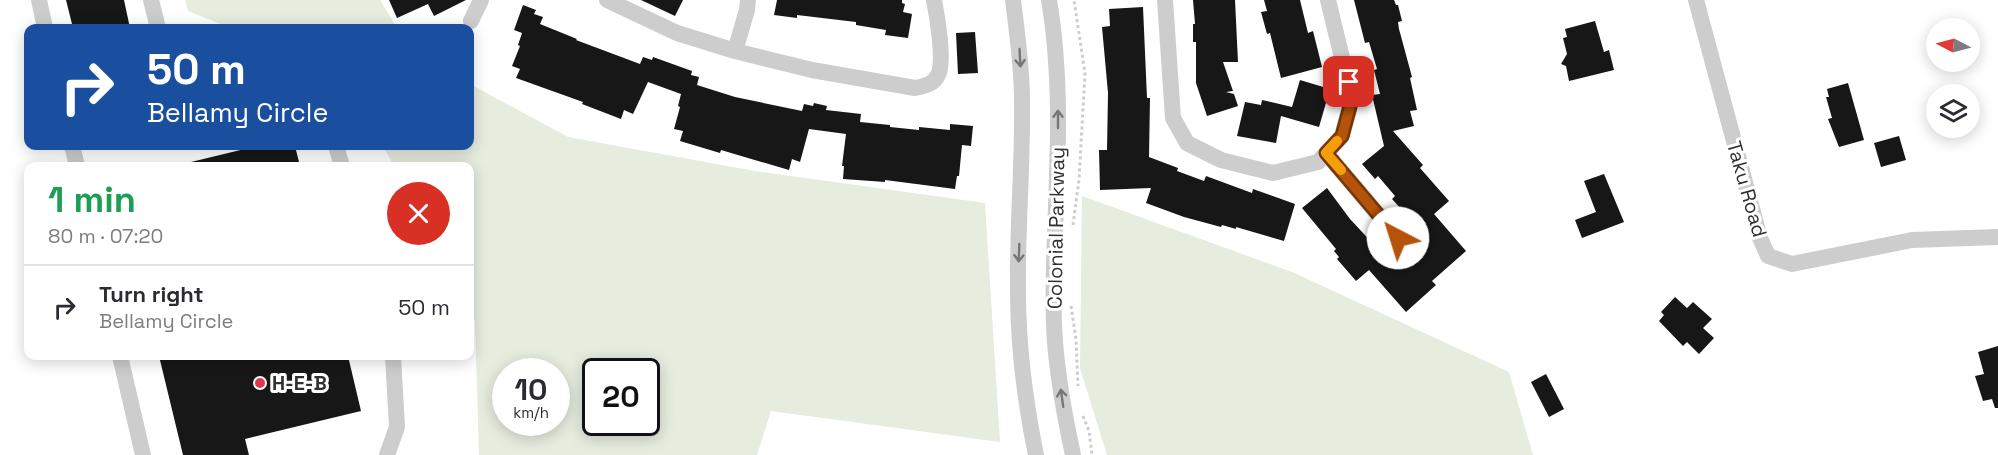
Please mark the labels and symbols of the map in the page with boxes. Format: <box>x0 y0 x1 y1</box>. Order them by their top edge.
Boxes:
north arrow <box>1926 18 1980 72</box>
one-way arrow <box>1015 48 1026 68</box>
pin <box>1323 56 1374 107</box>
one-way arrow <box>1052 110 1064 130</box>
street label: Taku Road <box>1721 138 1773 240</box>
street label: Colonial Parkway <box>1042 147 1070 309</box>
position arrow <box>1366 206 1430 270</box>
one-way arrow <box>1013 242 1025 262</box>
speed limit sign: 20 <box>582 358 660 436</box>
place label: H-E-B <box>272 370 327 396</box>
marker: H-E-B <box>253 376 267 390</box>
one-way arrow <box>1056 388 1067 408</box>

